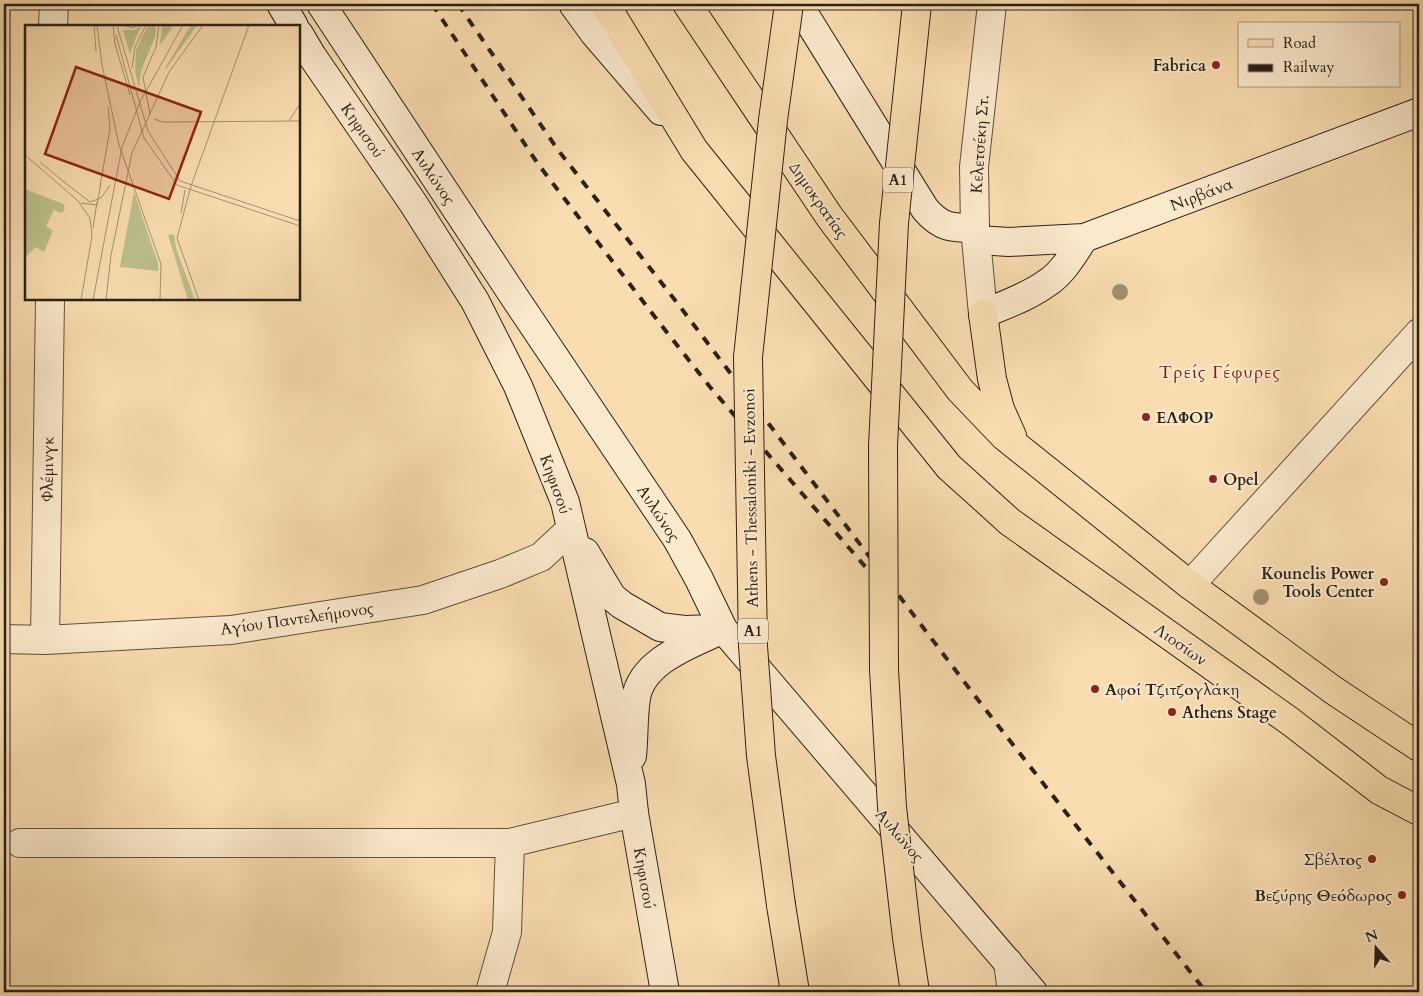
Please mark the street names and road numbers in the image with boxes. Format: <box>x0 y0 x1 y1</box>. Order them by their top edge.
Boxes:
street label: Κελετσέκη Στ. <box>966 94 994 194</box>
street label: Κηφισού <box>335 99 389 162</box>
street label: Αυλώνος <box>406 144 460 209</box>
street label: Δημοκρατίας <box>784 158 853 244</box>
road number: Α1 <box>883 168 913 192</box>
street label: Νιρβάνα <box>1167 173 1236 217</box>
street label: Athens - Thessaloniki - Evzonoi <box>738 388 764 608</box>
street label: Φλέμινγκ <box>36 436 60 502</box>
street label: Κηφισού <box>534 451 576 517</box>
street label: Αυλώνος <box>632 481 685 546</box>
street label: Αγίου Παντελεήμονος <box>219 597 375 641</box>
road number: Α1 <box>738 618 768 644</box>
street label: Λιοσίων <box>1150 619 1211 671</box>
street label: Αυλώνος <box>870 804 929 867</box>
street label: Κηφισού <box>628 846 660 911</box>

